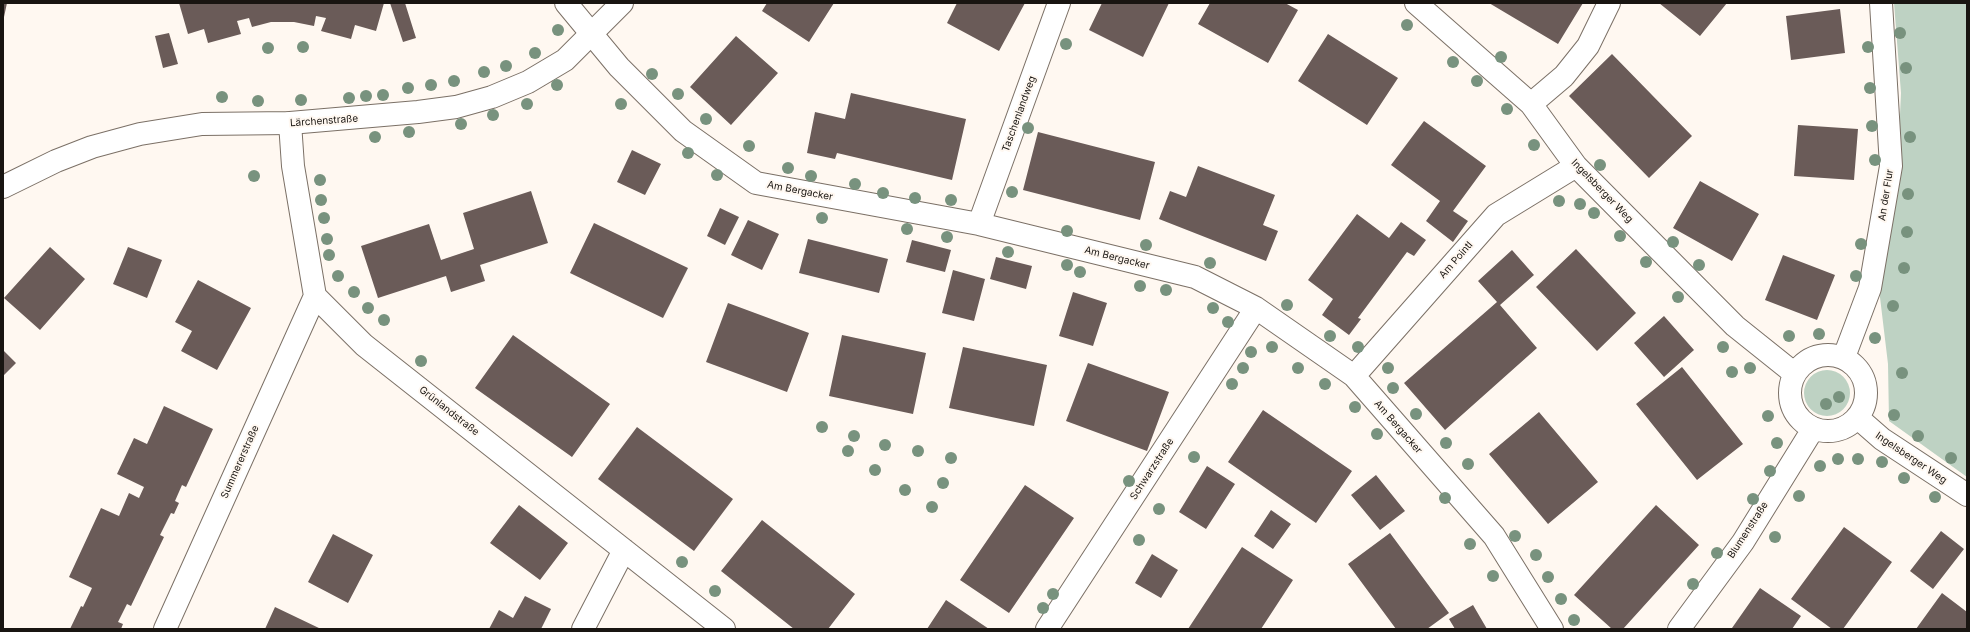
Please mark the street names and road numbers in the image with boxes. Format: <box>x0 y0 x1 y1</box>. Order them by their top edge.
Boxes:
street label: Taschenlandweg <box>1000 74 1038 154</box>
street label: Lärchenstraße <box>290 113 358 129</box>
street label: Ingelsberger Weg <box>1569 157 1635 225</box>
street label: An der Flur <box>1876 168 1896 222</box>
street label: Am Bergacker <box>766 179 834 203</box>
street label: Am Pointl <box>1437 239 1475 281</box>
street label: Am Bergacker <box>1083 244 1151 272</box>
street label: Grünlandstraße <box>417 384 481 438</box>
street label: Am Bergacker <box>1372 398 1424 456</box>
street label: Summererstraße <box>218 424 262 500</box>
street label: Ingelsberger Weg <box>1873 430 1949 486</box>
street label: Schwarzstraße <box>1128 436 1176 502</box>
street label: Blumenstraße <box>1725 499 1771 561</box>

